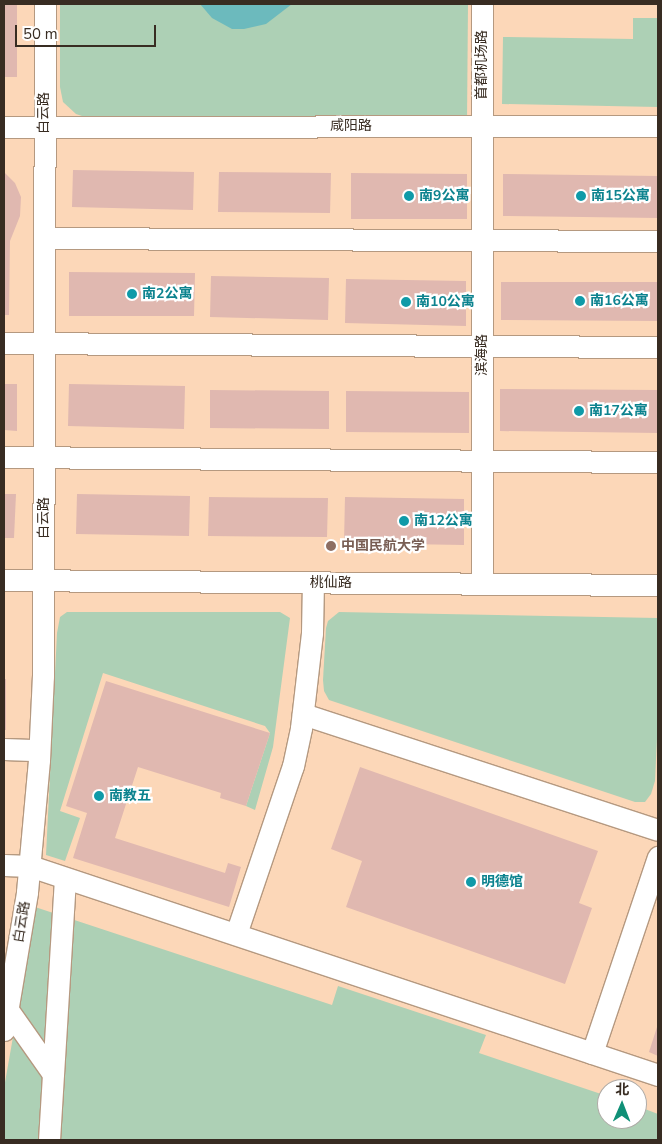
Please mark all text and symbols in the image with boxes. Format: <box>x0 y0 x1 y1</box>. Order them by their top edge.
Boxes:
scale bar <box>18 15 159 47</box>
text: 50 m <box>23 24 58 44</box>
street label: 首都机场路 <box>474 30 490 100</box>
street label: 白云路 <box>36 92 52 134</box>
street label: 咸阳路 <box>330 118 372 134</box>
place label: 南9公寓 <box>419 188 469 204</box>
place label: 南15公寓 <box>591 188 650 204</box>
marker: 南9公寓 <box>403 190 415 202</box>
marker: 南15公寓 <box>575 190 587 202</box>
place label: 南2公寓 <box>142 286 192 302</box>
marker: 南2公寓 <box>126 288 138 300</box>
place label: 南16公寓 <box>590 293 649 309</box>
place label: 南10公寓 <box>416 294 475 310</box>
marker: 南16公寓 <box>574 295 586 307</box>
marker: 南10公寓 <box>400 296 412 308</box>
street label: 滨海路 <box>474 334 490 376</box>
place label: 南17公寓 <box>589 403 648 419</box>
marker: 南17公寓 <box>573 405 585 417</box>
street label: 白云路 <box>36 497 52 539</box>
place label: 南12公寓 <box>414 513 473 529</box>
marker: 南12公寓 <box>398 515 410 527</box>
place label: 中国民航大学 <box>341 538 425 554</box>
marker: 中国民航大学 <box>325 540 337 552</box>
street label: 桃仙路 <box>310 575 352 591</box>
place label: 南教五 <box>109 788 151 804</box>
marker: 南教五 <box>93 790 105 802</box>
place label: 明德馆 <box>481 874 523 890</box>
marker: 明德馆 <box>465 876 477 888</box>
street label: 白云路 <box>10 900 34 944</box>
north arrow <box>597 1079 647 1129</box>
text: 北 <box>615 1080 629 1099</box>

